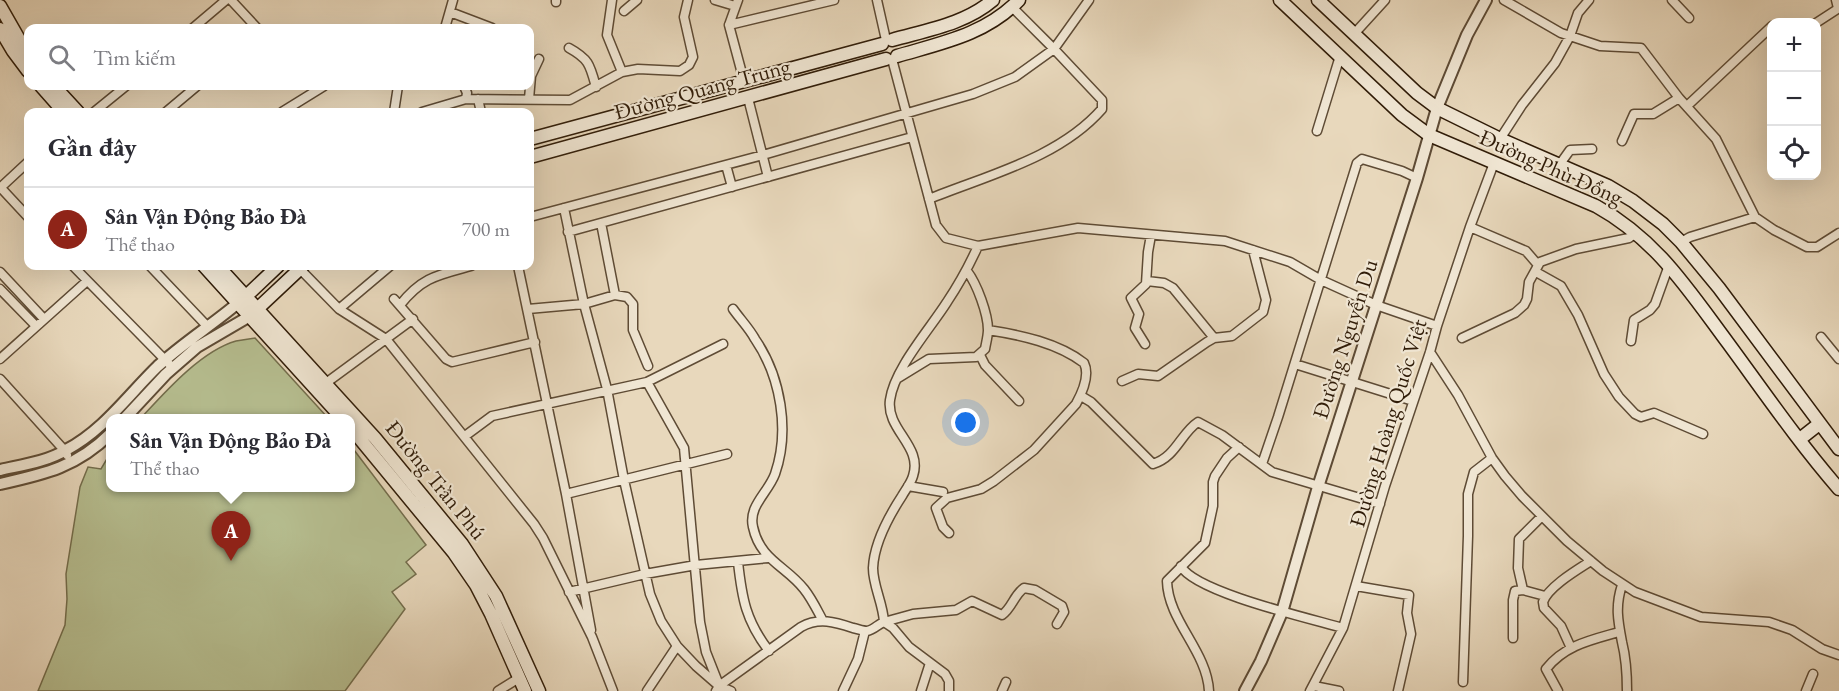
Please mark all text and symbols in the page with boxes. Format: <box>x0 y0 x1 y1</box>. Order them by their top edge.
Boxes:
map controls <box>1767 18 1821 180</box>
button: + <box>1767 18 1821 72</box>
search box <box>24 24 534 90</box>
icon: search <box>45 41 78 74</box>
text: Tìm kiếm <box>93 43 176 72</box>
street label: Đường Quang Trung <box>611 51 794 126</box>
button: − <box>1767 72 1821 126</box>
street label: Đường Phù Đổng <box>1475 122 1628 212</box>
button: locate <box>1767 126 1821 180</box>
text: Gần đây <box>48 130 137 164</box>
text: Sân Vận Động Bảo Đà <box>105 202 306 231</box>
text: A <box>60 216 75 242</box>
text: 700 m <box>462 216 510 242</box>
text: Thể thao <box>105 231 175 257</box>
street label: Đường Nguyễn Du <box>1306 255 1385 422</box>
street label: Đường Hoàng Quốc Việt <box>1343 315 1433 531</box>
your location <box>951 408 980 437</box>
popup <box>106 414 355 492</box>
street label: Đường Trần Phú <box>379 414 493 546</box>
text: Sân Vận Động Bảo Đà <box>130 426 331 455</box>
text: Thể thao <box>130 455 200 481</box>
pin: A <box>212 512 250 561</box>

